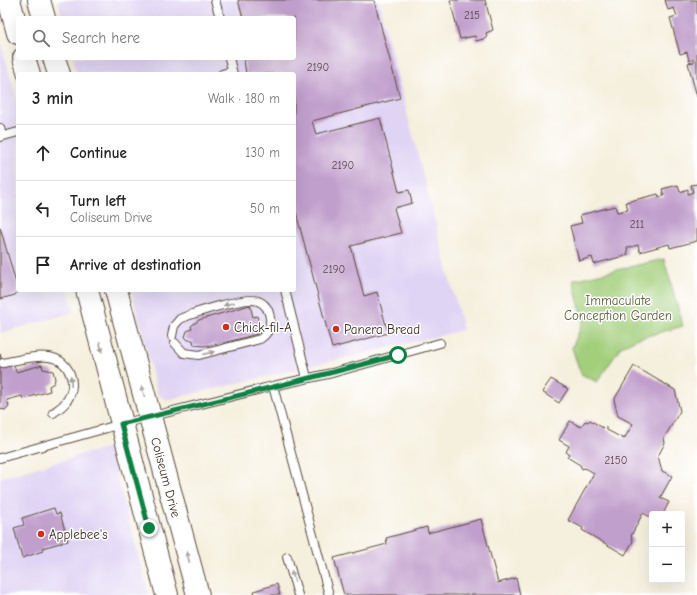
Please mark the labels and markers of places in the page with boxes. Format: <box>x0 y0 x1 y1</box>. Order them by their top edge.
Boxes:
place label: Chick-fil-A <box>234 320 292 335</box>
marker: Chick-fil-A <box>221 322 231 332</box>
place label: Panera Bread <box>344 322 420 337</box>
marker: Panera Bread <box>331 324 341 334</box>
place label: Applebee's <box>49 527 108 542</box>
marker: Applebee's <box>36 529 46 539</box>

